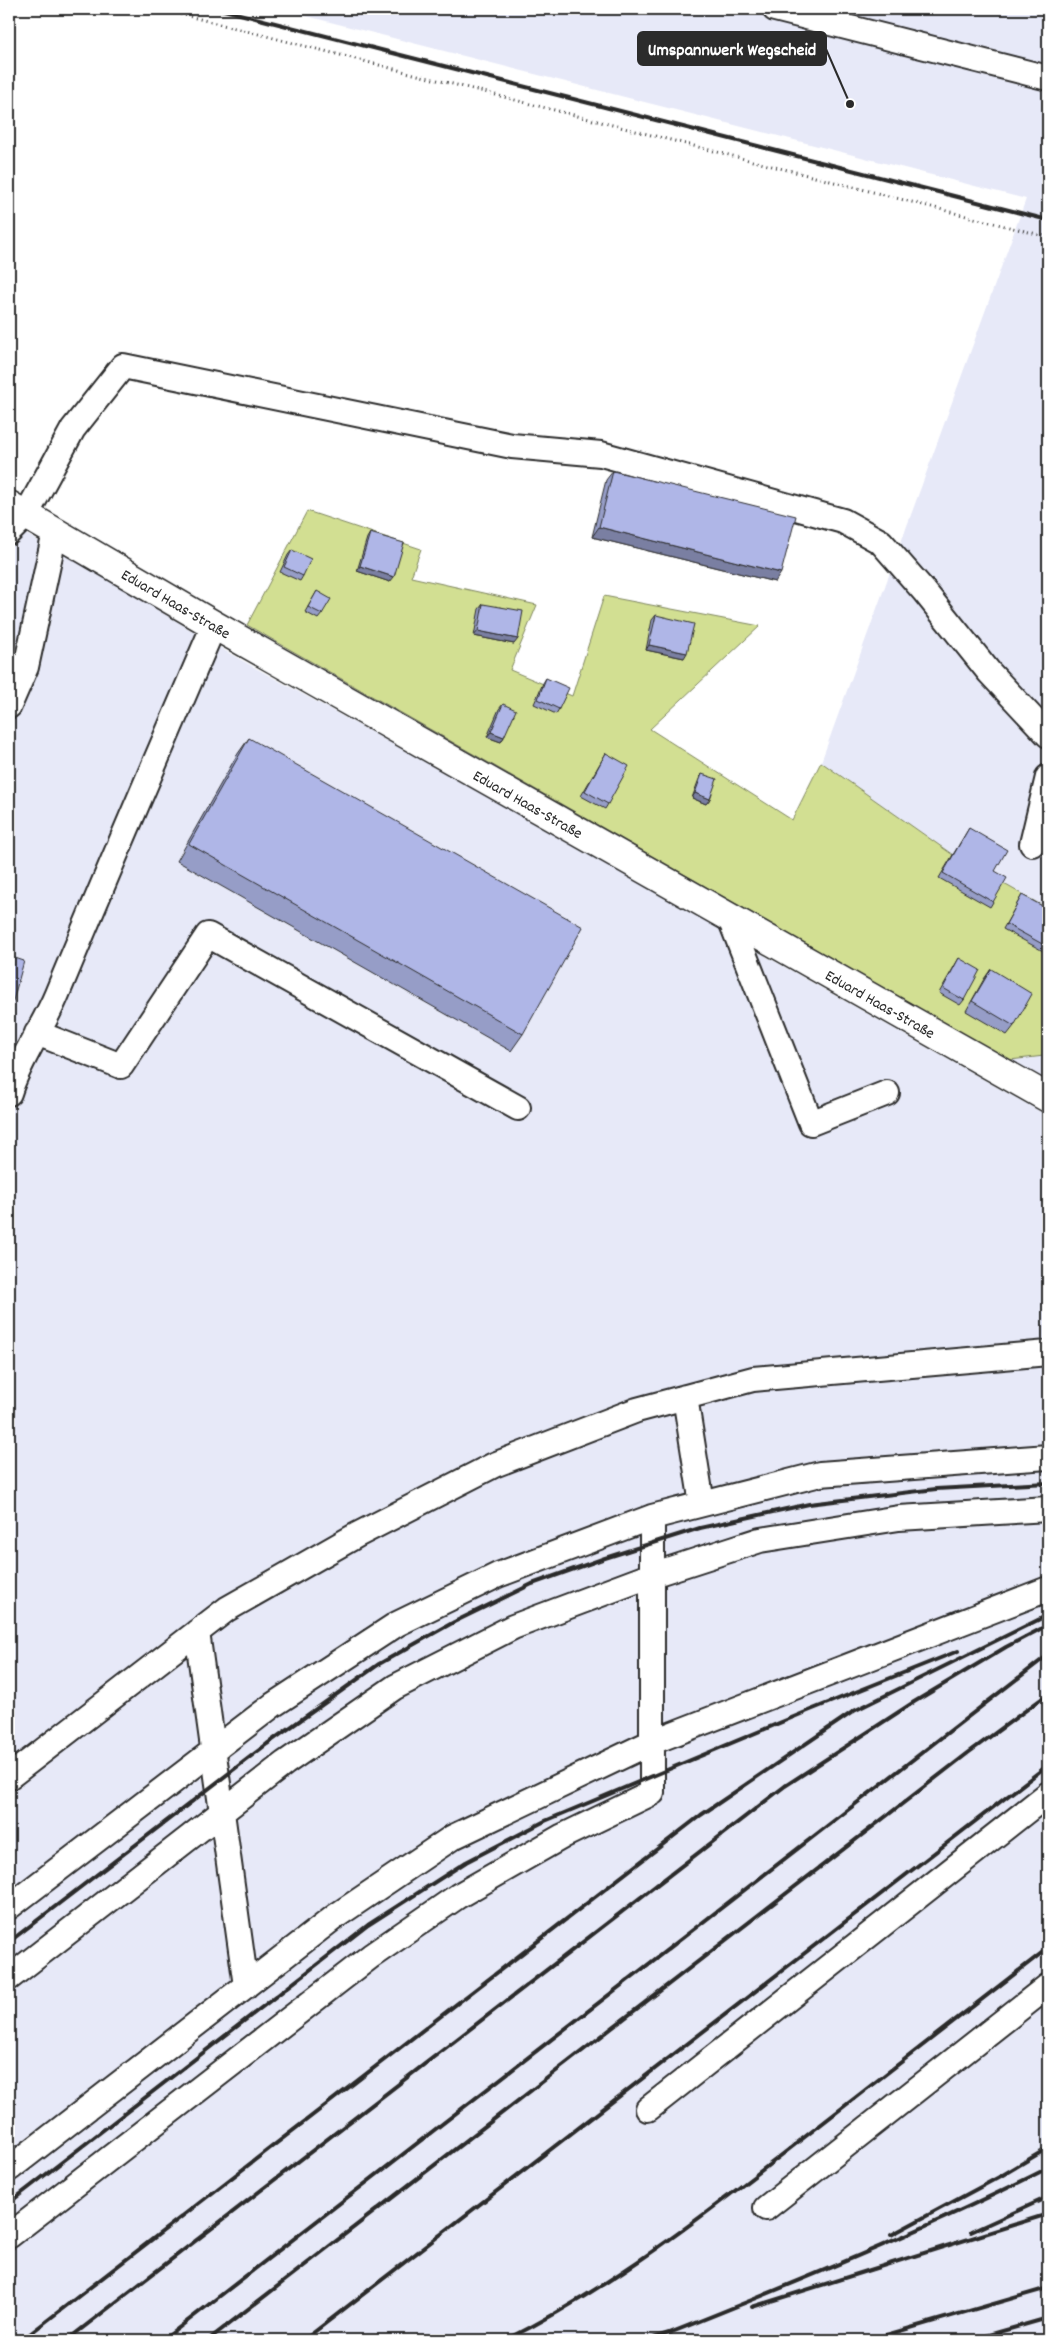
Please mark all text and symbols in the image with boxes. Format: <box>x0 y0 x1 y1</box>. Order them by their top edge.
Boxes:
callout: Umspannwerk Wegscheid <box>638 32 826 65</box>
text: Umspannwerk Wegscheid <box>648 39 816 64</box>
street label: Eduard Haas-Straße <box>116 564 234 646</box>
street label: Eduard Haas-Straße <box>468 765 586 846</box>
street label: Eduard Haas-Straße <box>820 965 939 1046</box>

